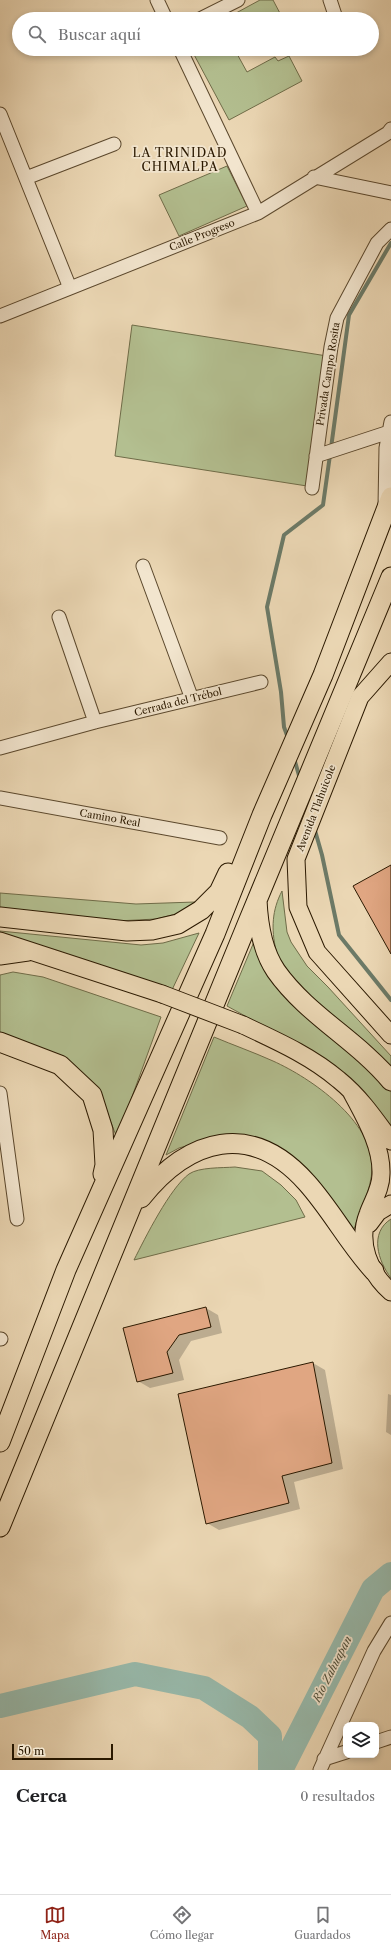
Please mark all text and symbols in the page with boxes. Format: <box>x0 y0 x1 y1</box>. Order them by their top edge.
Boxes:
search box <box>12 12 379 56</box>
icon: search <box>26 23 48 45</box>
text: Buscar aquí <box>58 25 141 44</box>
district label: LA TRINIDAD CHIMALPA <box>133 145 227 174</box>
street label: Calle Progreso <box>167 216 237 254</box>
street label: Privada Campo Rosita <box>313 320 343 427</box>
street label: Cerrada del Trébol <box>133 685 223 719</box>
street label: Avenida Tlahuicole <box>293 763 339 854</box>
street label: Camino Real <box>79 806 141 830</box>
water label: Río Zahuapan <box>309 1633 355 1705</box>
map controls <box>343 1722 379 1758</box>
button: layers <box>343 1722 379 1758</box>
scale bar <box>12 1742 113 1761</box>
text: 50 m <box>18 1744 44 1758</box>
text: Cerca <box>16 1786 67 1806</box>
text: 0 resultados <box>300 1788 375 1804</box>
tab: Mapa <box>40 1904 70 1942</box>
tab: Cómo llegar <box>150 1904 214 1942</box>
tab: Guardados <box>294 1904 351 1942</box>

